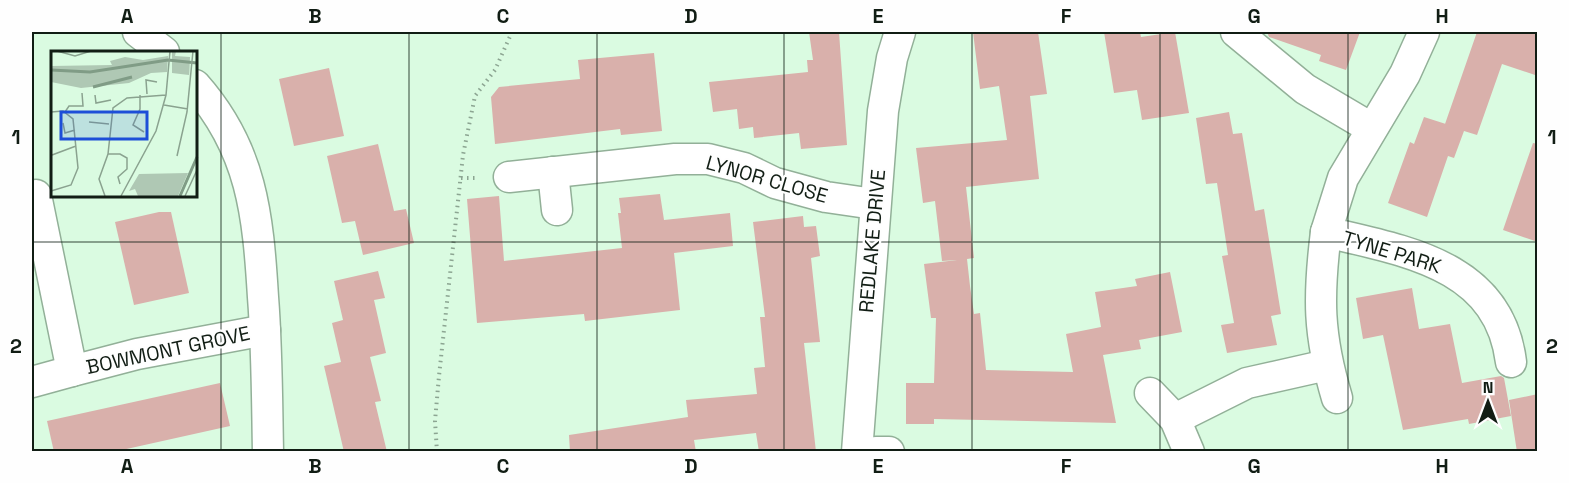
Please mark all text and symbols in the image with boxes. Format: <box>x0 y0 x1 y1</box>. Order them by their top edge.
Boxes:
text: A <box>121 3 134 29</box>
text: B <box>308 3 322 29</box>
text: C <box>497 3 510 29</box>
text: D <box>684 3 698 29</box>
text: E <box>872 3 884 29</box>
text: F <box>1061 3 1072 29</box>
text: G <box>1247 3 1261 29</box>
text: H <box>1435 3 1449 29</box>
inset map <box>51 51 196 196</box>
text: 1 <box>11 124 21 150</box>
text: 1 <box>1547 124 1557 150</box>
street label: LYNOR CLOSE <box>703 149 831 209</box>
street label: REDLAKE DRIVE <box>853 168 891 314</box>
street label: TYNE PARK <box>1339 225 1445 279</box>
street label: BOWMONT GROVE <box>84 320 252 380</box>
text: 2 <box>10 333 22 359</box>
text: 2 <box>1546 333 1558 359</box>
north arrow <box>1458 372 1518 432</box>
text: N <box>1483 377 1493 398</box>
text: A <box>121 453 134 479</box>
text: B <box>308 453 322 479</box>
text: C <box>497 453 510 479</box>
text: D <box>684 453 698 479</box>
text: E <box>872 453 884 479</box>
text: F <box>1061 453 1072 479</box>
text: G <box>1247 453 1261 479</box>
text: H <box>1435 453 1449 479</box>

